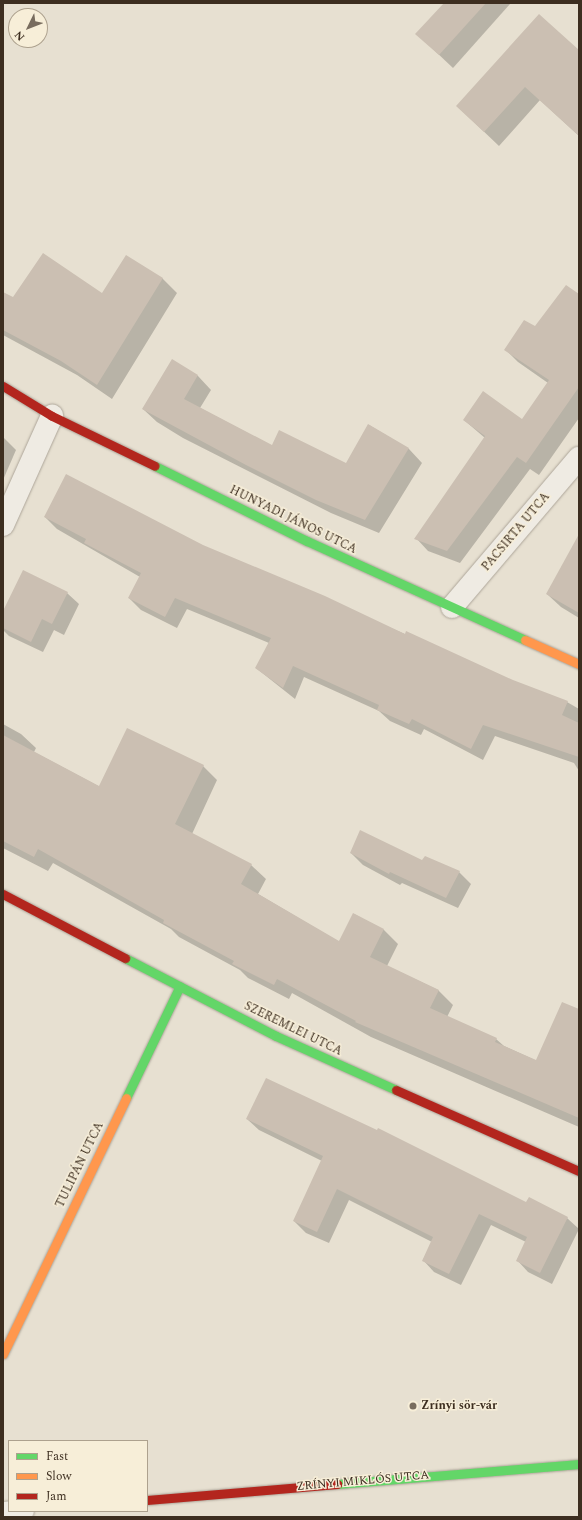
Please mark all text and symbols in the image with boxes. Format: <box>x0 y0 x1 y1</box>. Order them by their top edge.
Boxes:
north arrow <box>8 8 48 48</box>
text: N <box>10 27 29 45</box>
street label: HUNYADI JÁNOS UTCA <box>227 483 359 557</box>
street label: PACSIRTA UTCA <box>479 490 553 574</box>
street label: SZEREMLEI UTCA <box>242 999 344 1059</box>
street label: TULIPÁN UTCA <box>53 1120 107 1210</box>
place label: Zrínyi sör-vár <box>421 1399 497 1413</box>
marker: Zrínyi sör-vár <box>408 1401 418 1411</box>
legend <box>8 1440 148 1512</box>
text: Fast <box>46 1447 68 1466</box>
text: Slow <box>46 1467 71 1486</box>
street label: ZRÍNYI MIKLÓS UTCA <box>296 1468 430 1494</box>
text: Jam <box>46 1487 67 1506</box>

